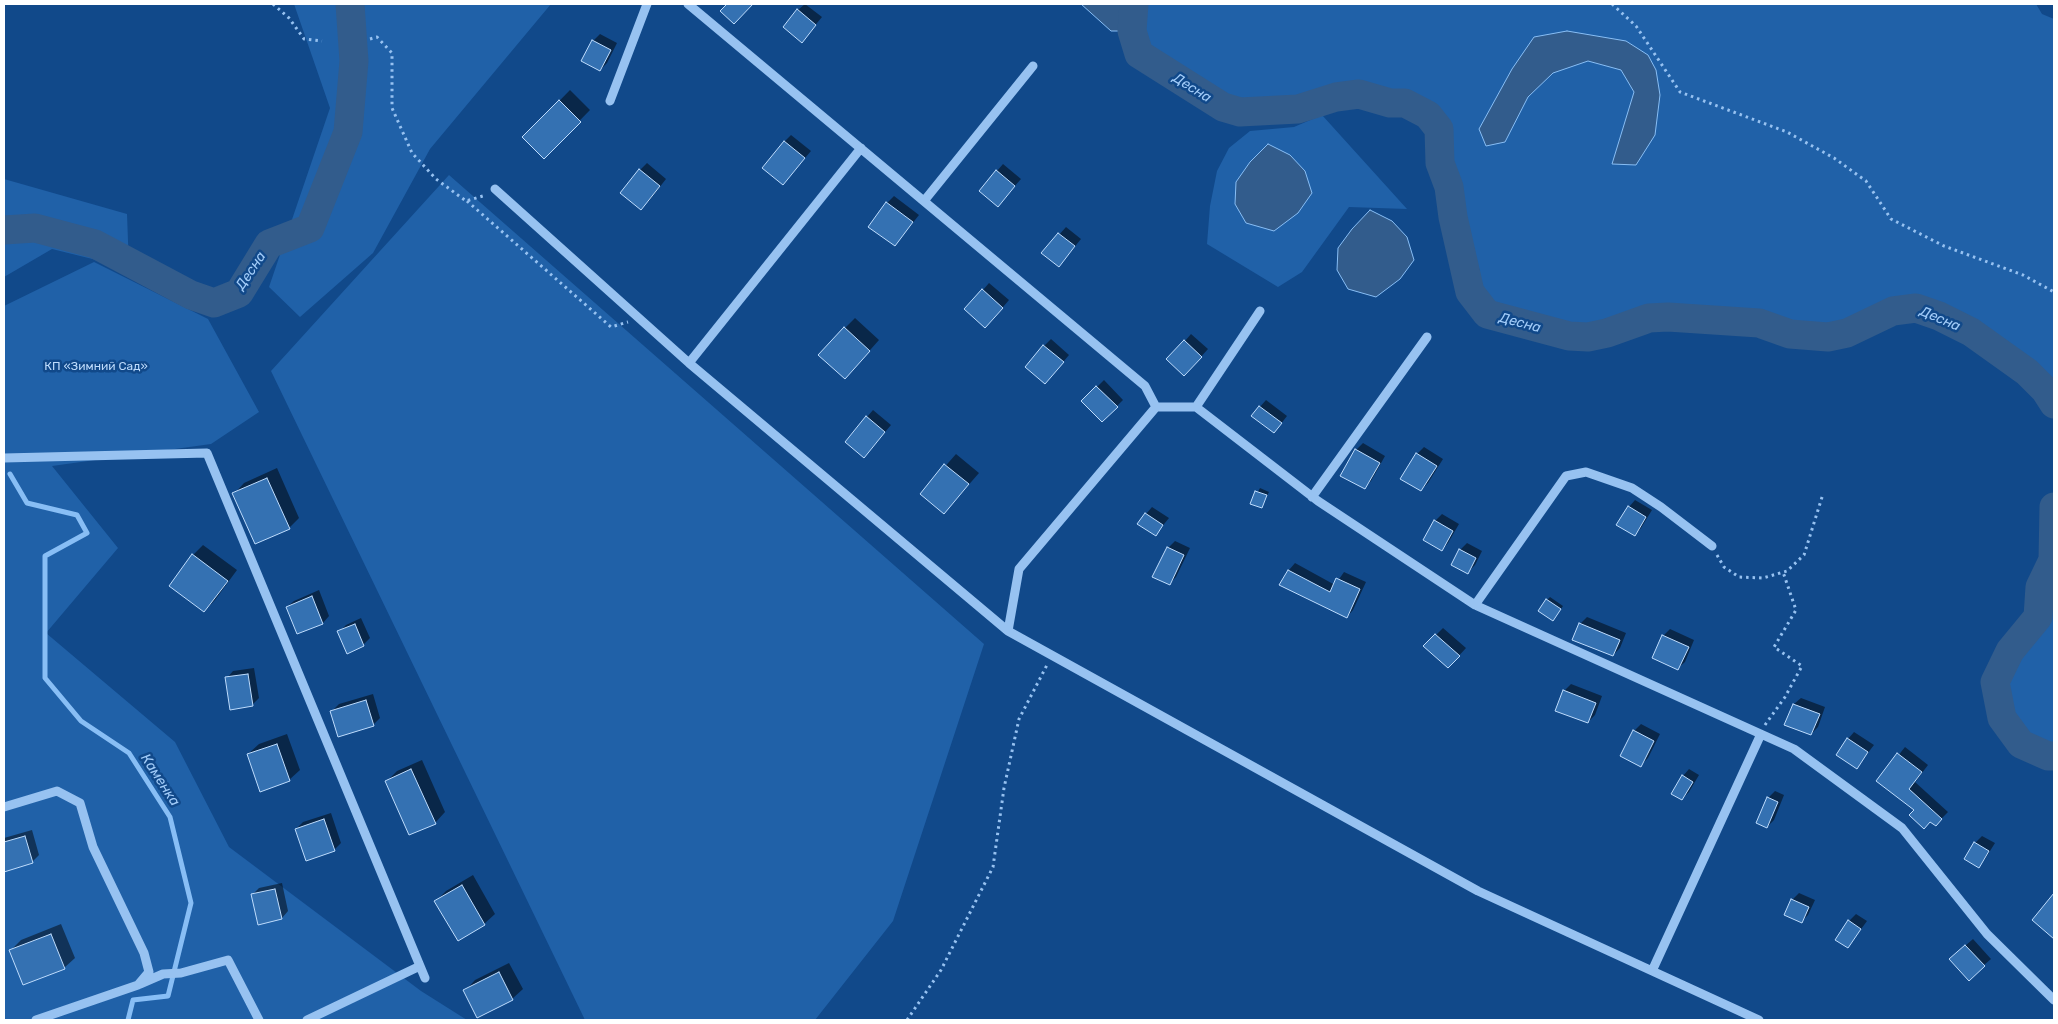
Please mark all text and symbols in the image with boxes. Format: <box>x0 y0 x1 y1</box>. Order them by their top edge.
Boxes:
water label: Десна <box>1170 70 1214 106</box>
water label: Десна <box>232 249 270 293</box>
water label: Десна <box>1917 303 1963 335</box>
water label: Десна <box>1497 309 1543 337</box>
park label: КП «Зимний Сад» <box>44 360 148 374</box>
water label: Каменка <box>137 751 183 809</box>

